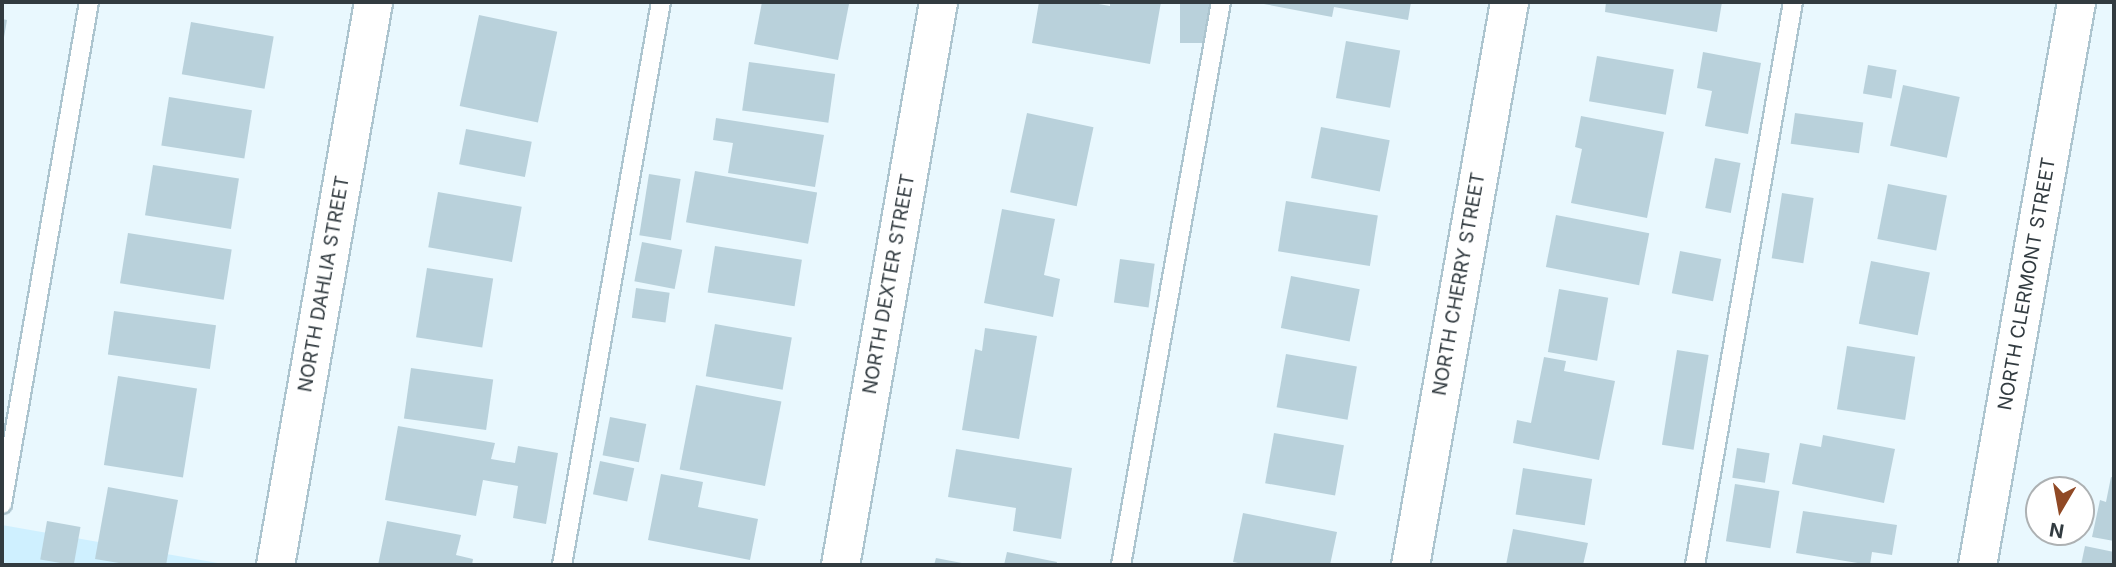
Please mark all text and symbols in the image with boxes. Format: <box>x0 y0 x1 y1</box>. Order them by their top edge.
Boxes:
street label: NORTH CLERMONT STREET <box>1994 156 2060 412</box>
street label: NORTH CHERRY STREET <box>1428 171 1490 397</box>
street label: NORTH DEXTER STREET <box>858 172 920 396</box>
street label: NORTH DAHLIA STREET <box>294 174 354 394</box>
north arrow <box>2025 476 2095 546</box>
text: N <box>2047 518 2066 543</box>

